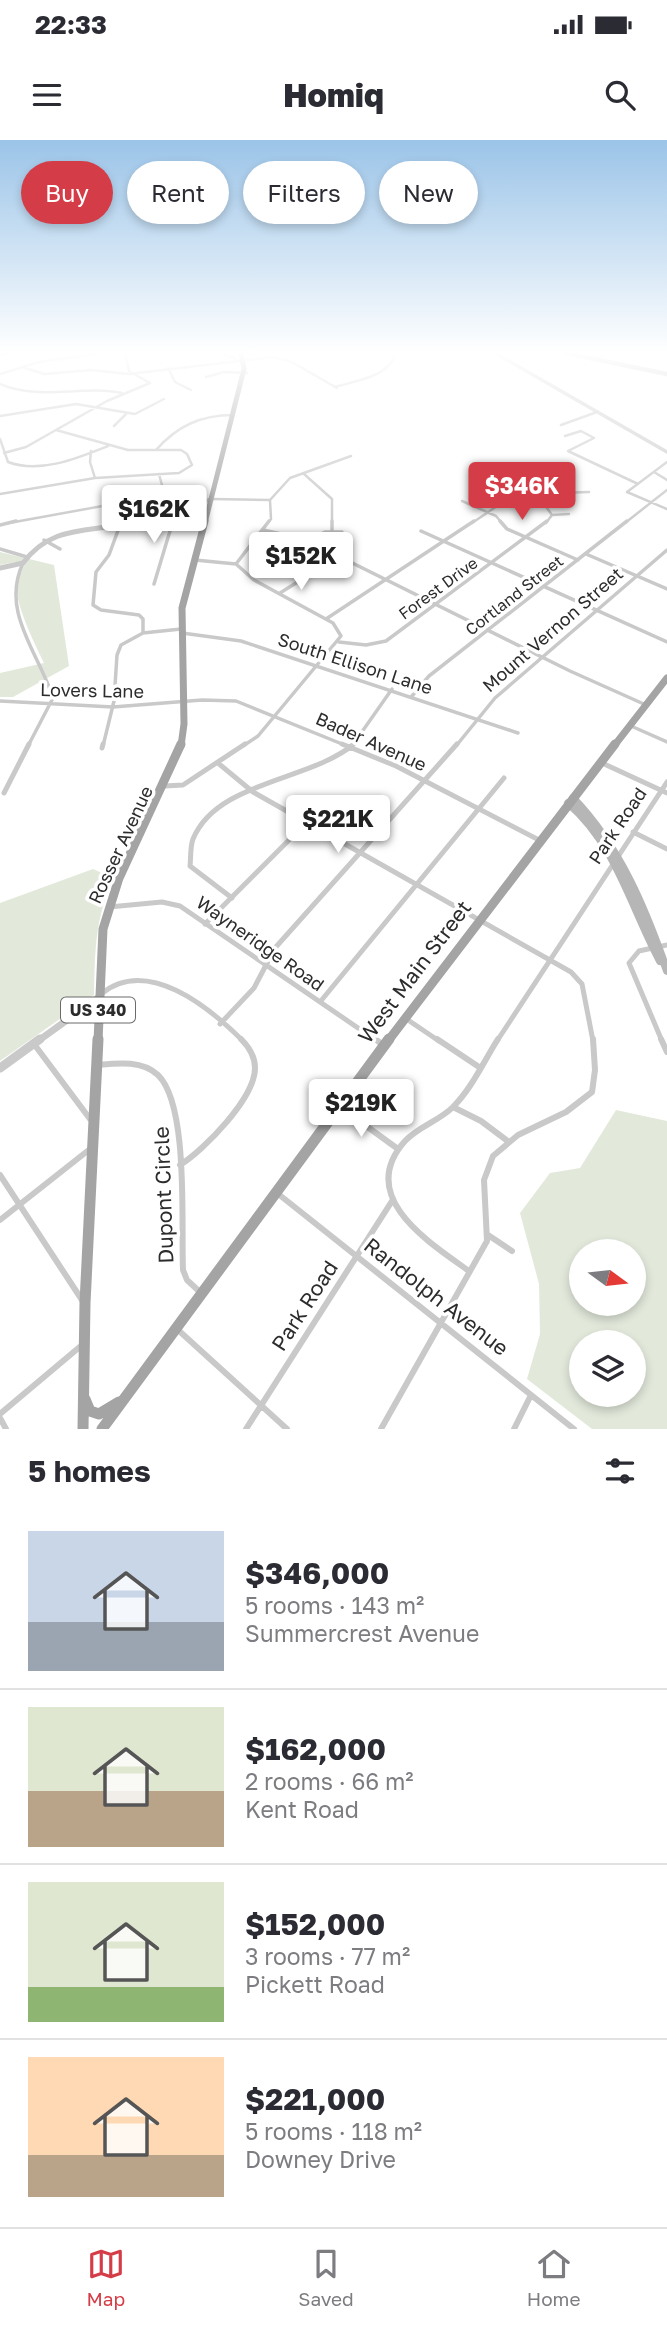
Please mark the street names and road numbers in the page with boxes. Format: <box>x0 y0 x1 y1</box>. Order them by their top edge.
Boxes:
street label: Cortland Street <box>461 551 567 639</box>
street label: Forest Drive <box>395 553 481 623</box>
street label: Mount Vernon Street <box>478 562 627 696</box>
street label: South Ellison Lane <box>275 628 435 698</box>
street label: Lovers Lane <box>40 678 144 702</box>
street label: Bader Avenue <box>313 707 430 775</box>
street label: Rosser Avenue <box>83 782 157 907</box>
street label: Park Road <box>584 783 651 868</box>
street label: Wayneridge Road <box>192 891 329 995</box>
street label: West Main Street <box>352 895 476 1048</box>
road number: US 340 <box>61 998 135 1023</box>
street label: Dupont Circle <box>148 1126 178 1264</box>
street label: Randolph Avenue <box>359 1232 514 1361</box>
street label: Park Road <box>265 1256 343 1355</box>

